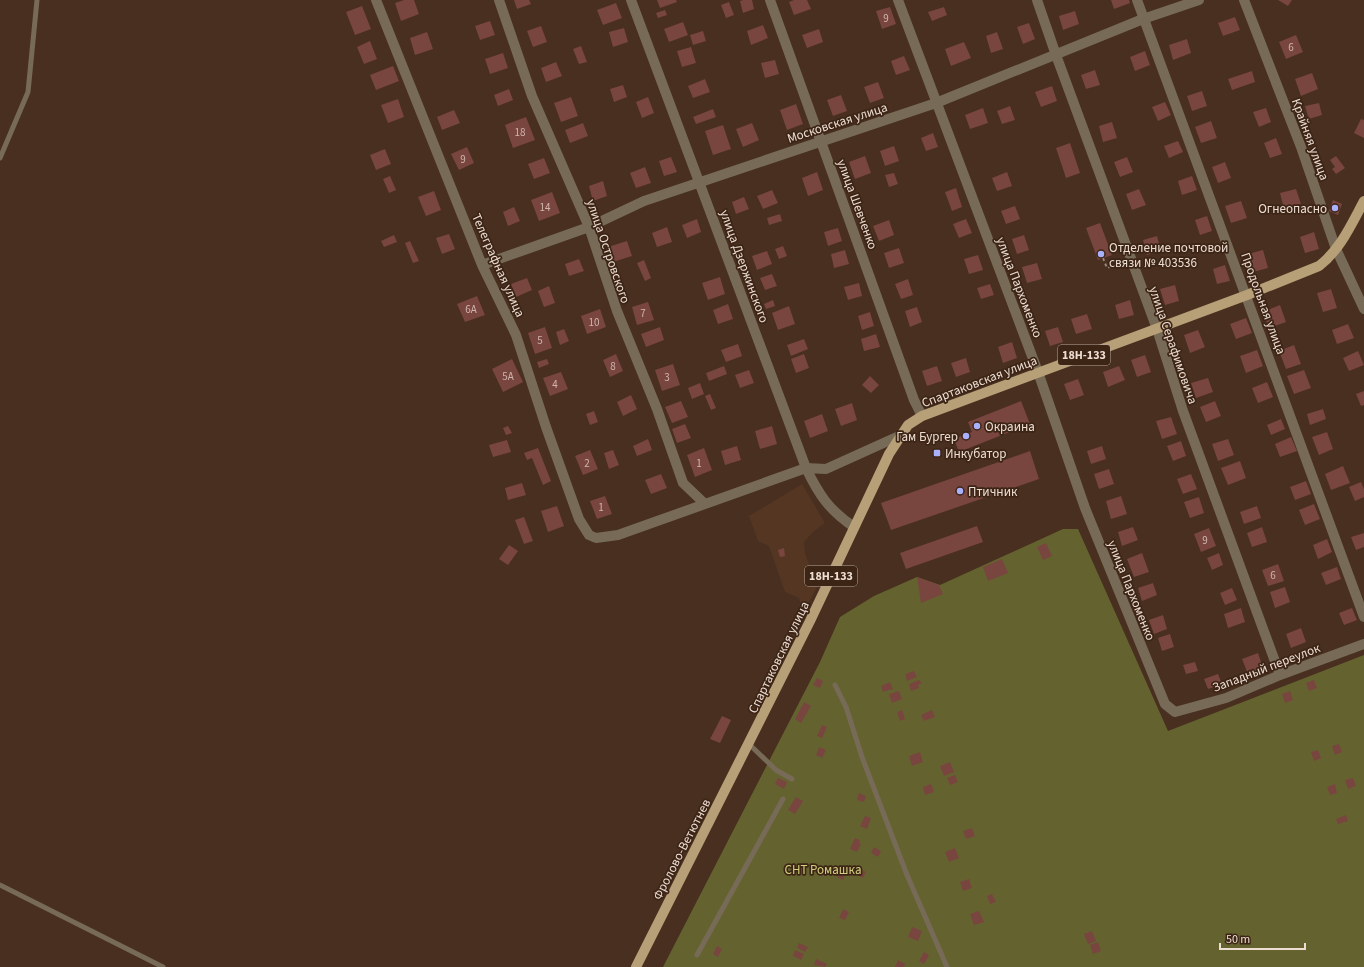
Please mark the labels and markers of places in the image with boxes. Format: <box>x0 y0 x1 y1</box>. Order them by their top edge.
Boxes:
place label: Огнеопасно <box>1258 200 1327 218</box>
marker: Огнеопасно <box>1330 203 1340 213</box>
place label: Отделение почтовой связи № 403536 <box>1109 239 1228 272</box>
marker: Отделение почтовой связи № 403536 <box>1096 249 1106 259</box>
place label: Окраина <box>985 418 1035 436</box>
marker: Окраина <box>972 421 982 431</box>
place label: Гам Бургер <box>896 428 958 446</box>
marker: Гам Бургер <box>961 431 971 441</box>
place label: Инкубатор <box>945 445 1007 463</box>
marker: Инкубатор <box>932 448 942 458</box>
place label: Птичник <box>968 483 1018 501</box>
marker: Птичник <box>955 486 965 496</box>

